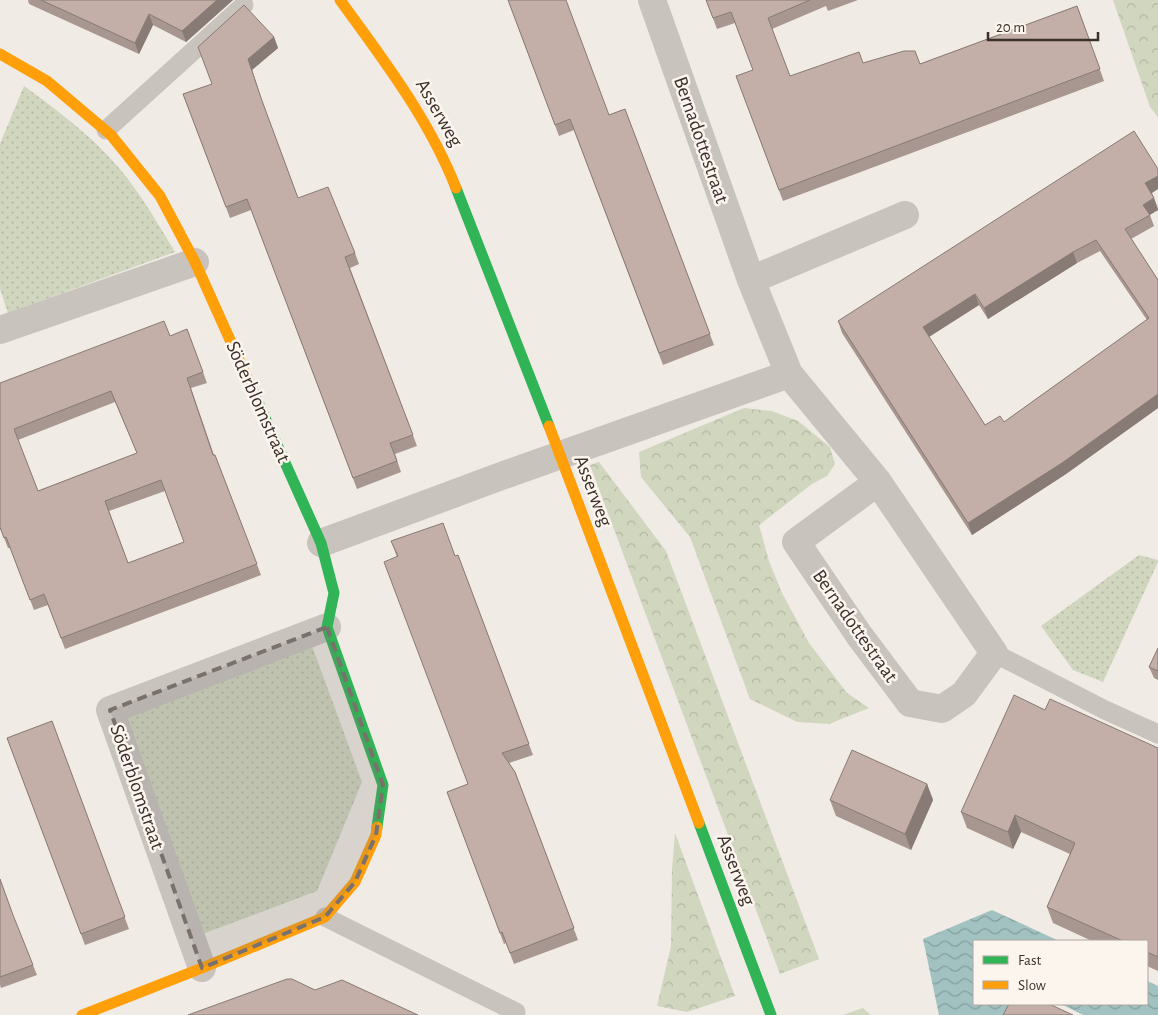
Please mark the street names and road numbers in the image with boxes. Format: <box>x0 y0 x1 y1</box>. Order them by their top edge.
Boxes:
street label: Bernadottestraat <box>670 74 732 206</box>
street label: Asserweg <box>412 76 466 150</box>
street label: Söderblomstraat <box>222 338 294 466</box>
street label: Asserweg <box>570 453 616 529</box>
street label: Bernadottestraat <box>809 566 902 687</box>
street label: Söderblomstraat <box>106 722 168 853</box>
street label: Asserweg <box>713 832 759 908</box>

